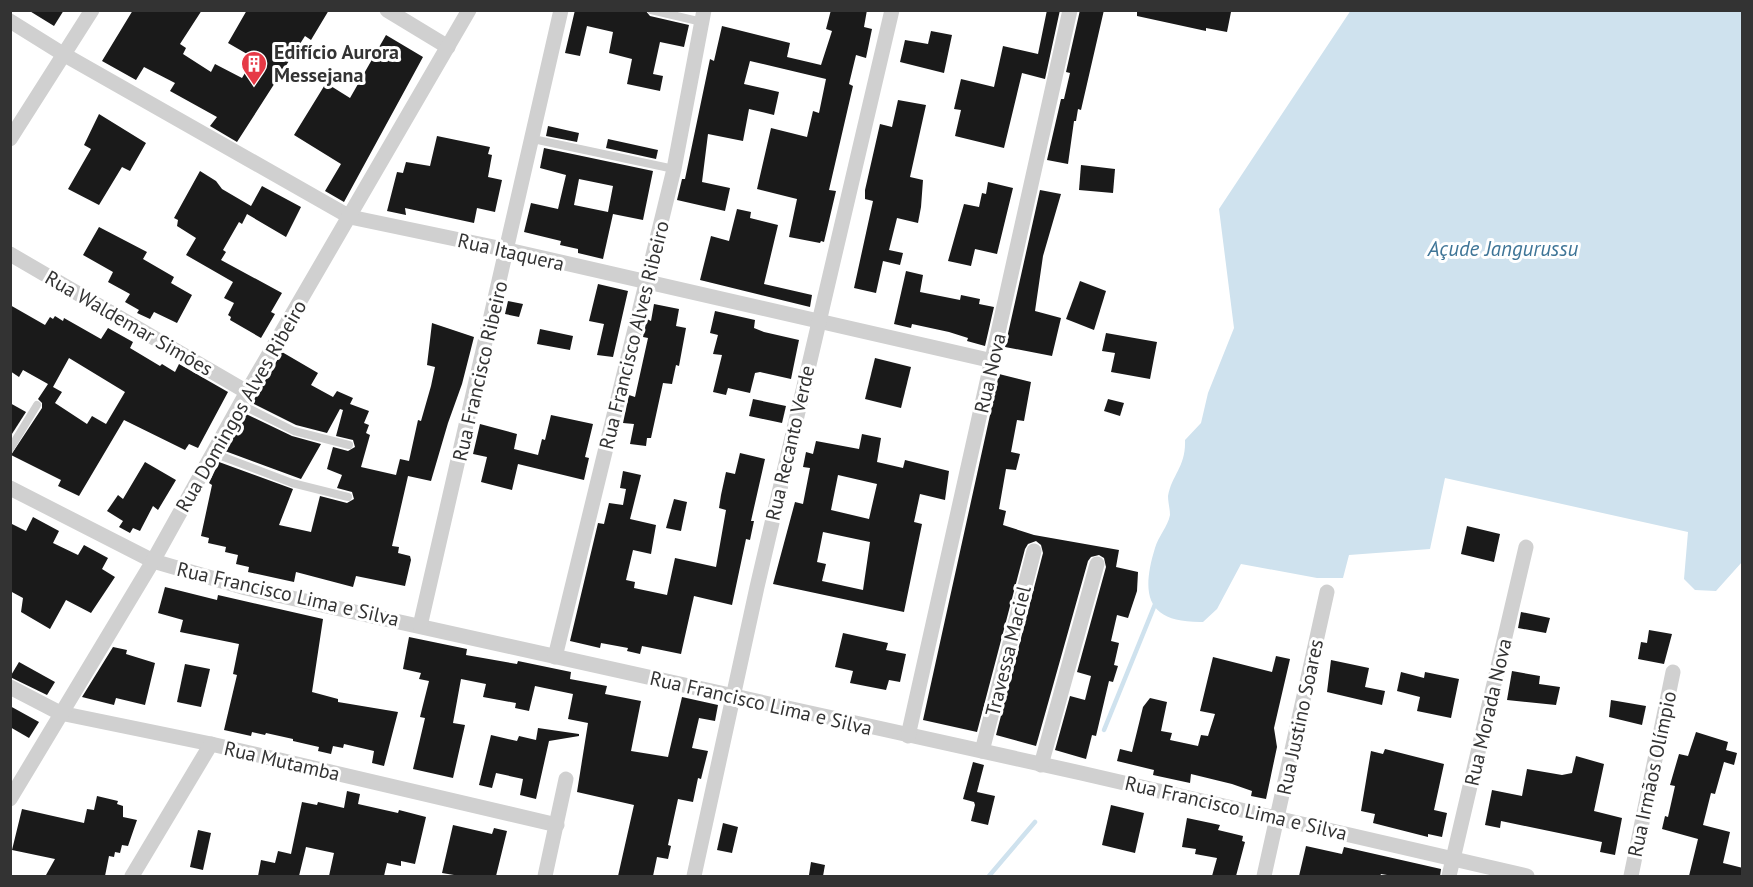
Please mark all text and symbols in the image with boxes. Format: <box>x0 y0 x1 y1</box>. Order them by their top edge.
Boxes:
place label: Edifício Aurora Messejana <box>274 39 399 88</box>
building icon: Edifício Aurora Messejana <box>239 49 269 87</box>
street label: Rua Francisco Alves Ribeiro <box>593 218 675 452</box>
street label: Rua Itaquera <box>455 227 567 277</box>
water label: Açude Jangurussu <box>1427 235 1579 262</box>
street label: Rua Waldemar Simões <box>40 264 218 382</box>
street label: Rua Francisco Ribeiro <box>447 278 513 464</box>
street label: Rua Domingos Alves Ribeiro <box>170 295 312 517</box>
street label: Rua Nova <box>968 330 1012 416</box>
street label: Rua Recanto Verde <box>759 363 821 523</box>
street label: Rua Francisco Lima e Silva <box>174 556 402 632</box>
street label: Travessa Maciel <box>979 583 1037 719</box>
street label: Rua Morada Nova <box>1458 636 1518 788</box>
street label: Rua Justino Soares <box>1271 637 1329 797</box>
street label: Rua Francisco Lima e Silva <box>647 665 875 741</box>
street label: Rua Irmãos Olímpio <box>1622 689 1682 859</box>
street label: Rua Mutamba <box>222 735 342 787</box>
street label: Rua Francisco Lima e Silva <box>1122 770 1350 846</box>

